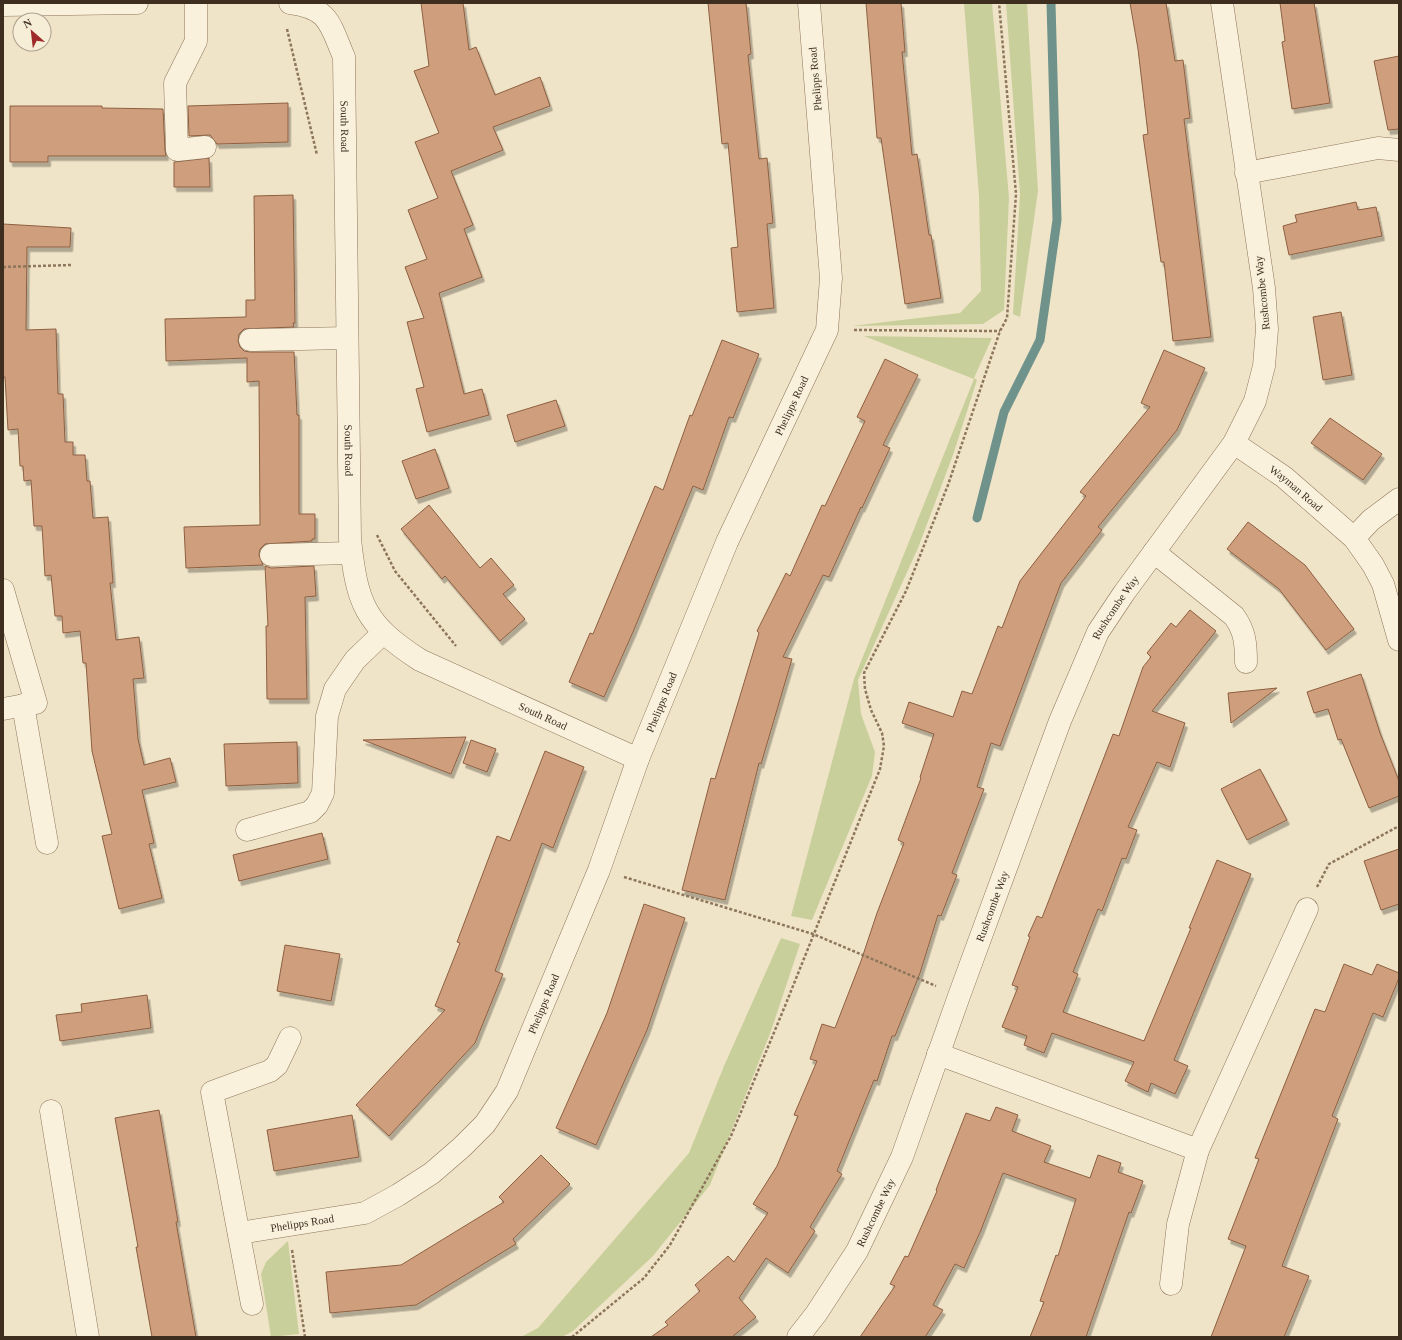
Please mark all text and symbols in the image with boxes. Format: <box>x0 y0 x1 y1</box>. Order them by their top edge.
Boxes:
north arrow <box>12 12 52 52</box>
text: N <box>21 16 34 30</box>
street label: Phelipps Road <box>806 46 824 111</box>
street label: South Road <box>339 100 351 153</box>
street label: Rushcombe Way <box>1252 255 1272 331</box>
street label: Phelipps Road <box>772 374 811 437</box>
street label: South Road <box>343 424 355 477</box>
street label: Wayman Road <box>1267 463 1325 514</box>
street label: Rushcombe Way <box>1090 573 1141 641</box>
street label: Phelipps Road <box>644 670 679 734</box>
street label: South Road <box>517 700 569 732</box>
street label: Rushcombe Way <box>974 869 1011 943</box>
street label: Phelipps Road <box>525 972 561 1036</box>
street label: Rushcombe Way <box>854 1176 897 1249</box>
street label: Phelipps Road <box>270 1212 335 1234</box>

